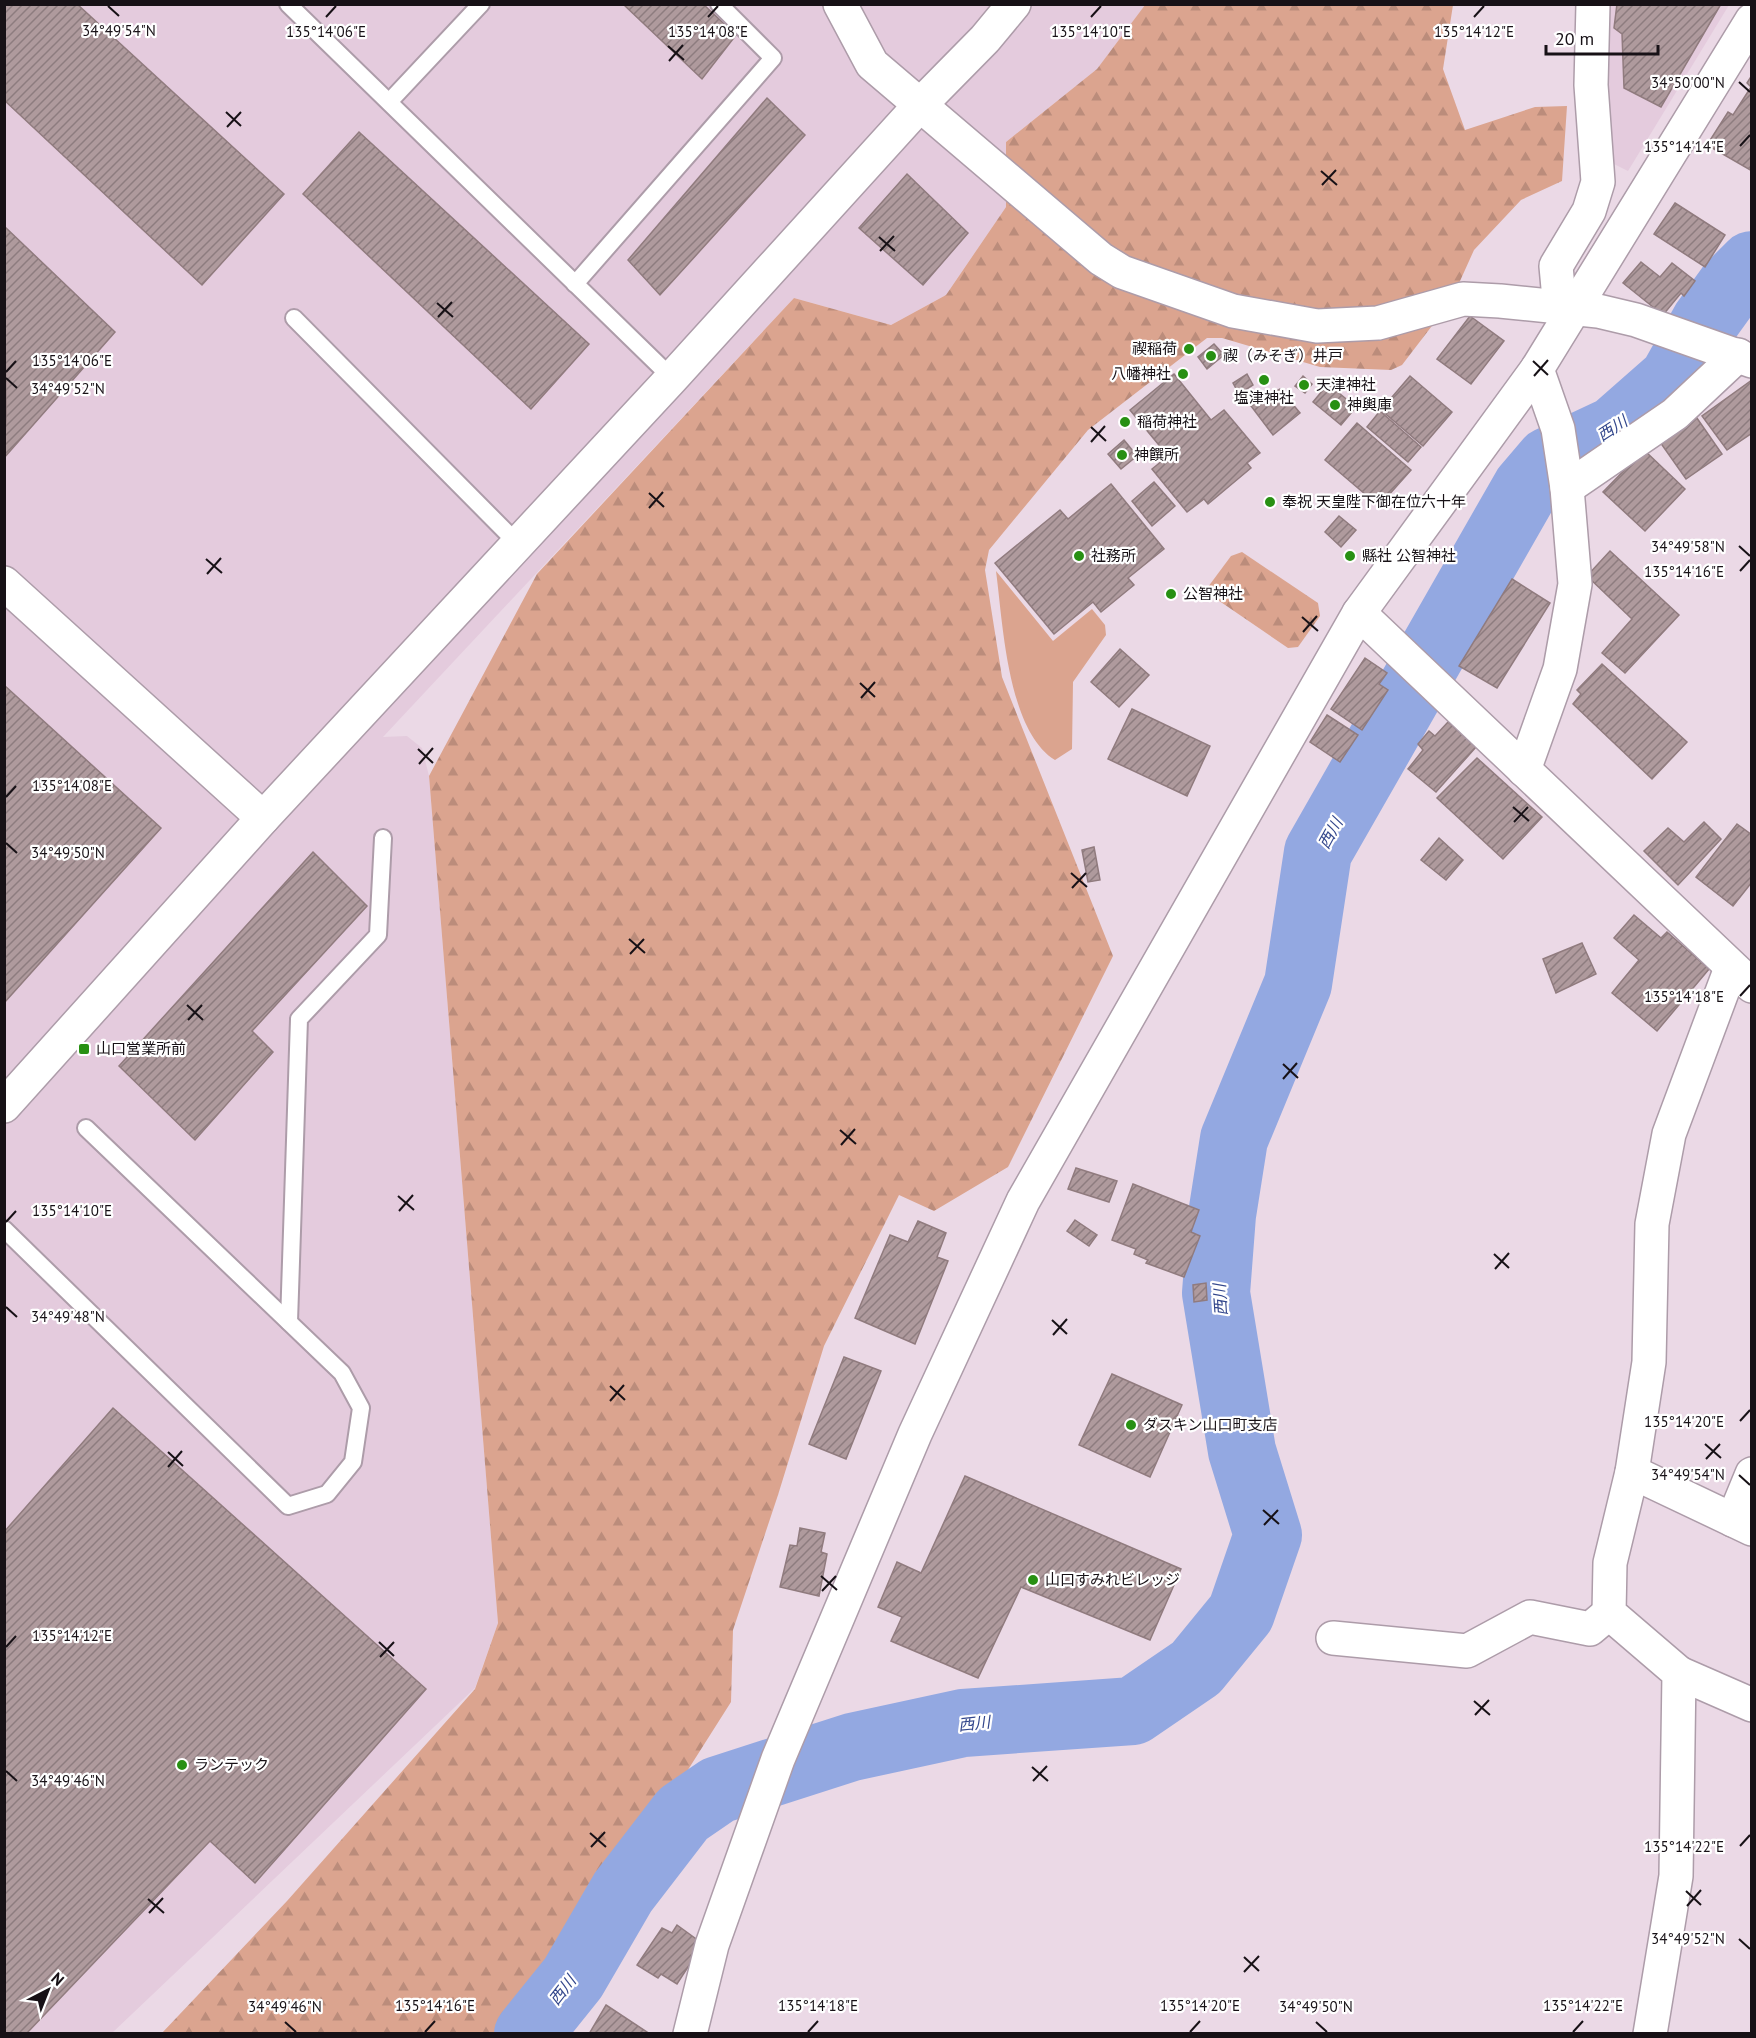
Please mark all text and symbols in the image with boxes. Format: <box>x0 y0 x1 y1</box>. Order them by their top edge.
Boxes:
scale bar <box>1546 18 1658 56</box>
text: 34°49'54"N <box>82 21 156 40</box>
text: 135°14'06"E <box>286 22 366 41</box>
text: 135°14'08"E <box>668 22 748 41</box>
text: 135°14'10"E <box>1051 22 1131 41</box>
text: 135°14'12"E <box>1434 22 1514 41</box>
text: 20 m <box>1555 27 1594 50</box>
text: 34°50'00"N <box>1651 73 1725 92</box>
text: 135°14'14"E <box>1644 137 1724 156</box>
place label: 禊稲荷 <box>1132 339 1177 358</box>
marker: 禊稲荷 <box>1182 342 1196 356</box>
place label: 禊（みそぎ）井戸 <box>1223 346 1343 365</box>
marker: 禊（みそぎ）井戸 <box>1204 349 1218 363</box>
text: 135°14'06"E <box>32 351 112 370</box>
place label: 八幡神社 <box>1111 364 1171 383</box>
marker: 八幡神社 <box>1176 367 1190 381</box>
marker: 塩津神社 <box>1257 373 1271 387</box>
place label: 天津神社 <box>1316 375 1376 394</box>
marker: 天津神社 <box>1297 378 1311 392</box>
text: 34°49'52"N <box>31 379 105 398</box>
place label: 塩津神社 <box>1234 388 1294 407</box>
place label: 神輿庫 <box>1347 395 1392 414</box>
marker: 神輿庫 <box>1328 398 1342 412</box>
water label: 西川 <box>1593 410 1633 445</box>
place label: 稲荷神社 <box>1137 412 1197 431</box>
marker: 稲荷神社 <box>1118 415 1132 429</box>
place label: 神饌所 <box>1134 445 1179 464</box>
marker: 神饌所 <box>1115 448 1129 462</box>
place label: 奉祝 天皇陛下御在位六十年 <box>1282 492 1466 511</box>
marker: 奉祝 天皇陛下御在位六十年 <box>1263 495 1277 509</box>
text: 34°49'58"N <box>1651 537 1725 556</box>
place label: 社務所 <box>1091 546 1136 565</box>
place label: 縣社 公智神社 <box>1362 546 1456 565</box>
marker: 社務所 <box>1072 549 1086 563</box>
marker: 縣社 公智神社 <box>1343 549 1357 563</box>
text: 135°14'16"E <box>1644 562 1724 581</box>
place label: 公智神社 <box>1183 584 1243 603</box>
marker: 公智神社 <box>1164 587 1178 601</box>
text: 135°14'08"E <box>32 776 112 795</box>
water label: 西川 <box>1313 812 1347 852</box>
text: 34°49'50"N <box>31 843 105 862</box>
text: 135°14'18"E <box>1644 987 1724 1006</box>
place label: 山口営業所前 <box>96 1039 186 1058</box>
marker: 山口営業所前 <box>77 1042 91 1056</box>
text: 135°14'10"E <box>32 1201 112 1220</box>
water label: 西川 <box>1209 1281 1231 1317</box>
text: 34°49'48"N <box>31 1307 105 1326</box>
text: 135°14'20"E <box>1644 1412 1724 1431</box>
place label: ダスキン山口町支店 <box>1143 1415 1278 1434</box>
marker: ダスキン山口町支店 <box>1124 1418 1138 1432</box>
text: 34°49'54"N <box>1651 1465 1725 1484</box>
place label: 山口すみれビレッジ <box>1045 1570 1180 1589</box>
marker: 山口すみれビレッジ <box>1026 1573 1040 1587</box>
text: 135°14'12"E <box>32 1626 112 1645</box>
water label: 西川 <box>957 1711 993 1735</box>
place label: ランテック <box>194 1755 269 1774</box>
marker: ランテック <box>175 1758 189 1772</box>
text: 34°49'46"N <box>31 1771 105 1790</box>
text: 135°14'22"E <box>1644 1837 1724 1856</box>
text: 34°49'52"N <box>1651 1929 1725 1948</box>
north arrow <box>18 1960 78 2020</box>
text: N <box>47 1968 69 1990</box>
water label: 西川 <box>544 1970 581 2009</box>
text: 135°14'16"E <box>395 1996 475 2015</box>
text: 135°14'18"E <box>778 1996 858 2015</box>
text: 135°14'20"E <box>1160 1996 1240 2015</box>
text: 135°14'22"E <box>1543 1996 1623 2015</box>
text: 34°49'46"N <box>248 1997 322 2016</box>
text: 34°49'50"N <box>1279 1997 1353 2016</box>

